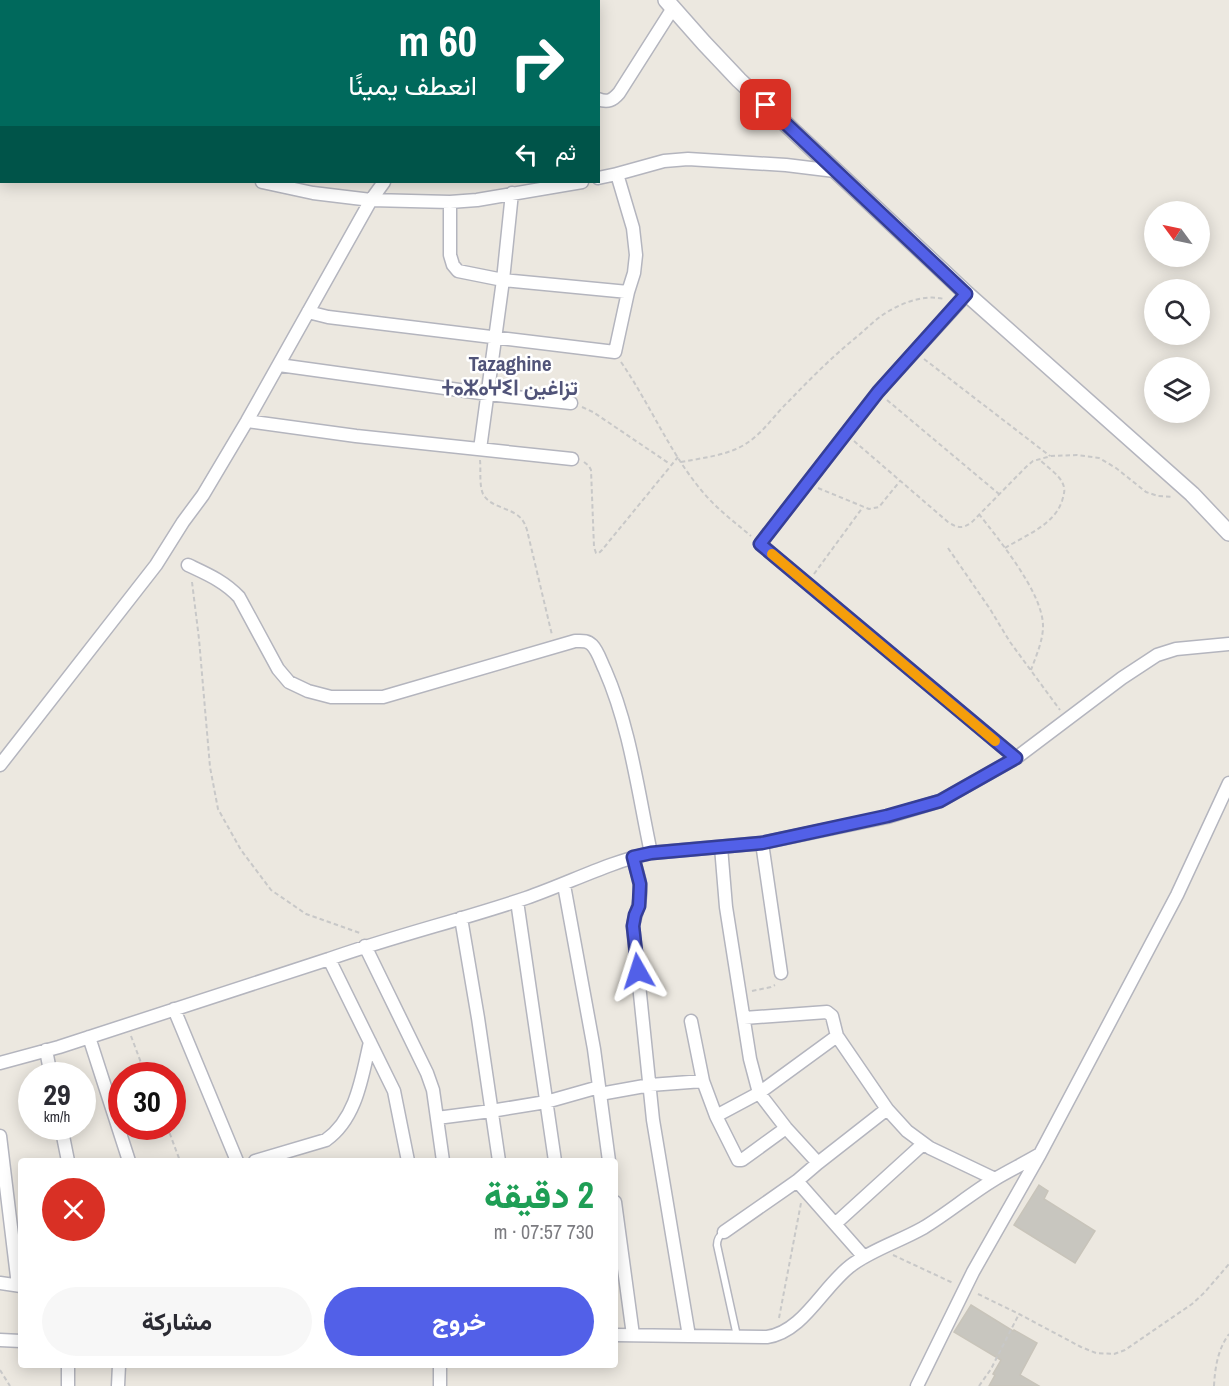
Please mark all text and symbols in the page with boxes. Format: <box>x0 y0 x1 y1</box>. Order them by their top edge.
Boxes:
text: 60 m <box>398 13 477 69</box>
icon: right <box>498 24 576 102</box>
text: انعطف يمينًا <box>348 67 477 103</box>
pin <box>740 79 791 130</box>
icon: arrive <box>749 88 782 121</box>
text: ثم <box>555 137 576 167</box>
icon: left <box>510 138 543 171</box>
north arrow <box>1144 201 1210 267</box>
map controls <box>1144 201 1210 423</box>
button: search <box>1144 279 1210 345</box>
district label: Tazaghine ⵜⴰⵣⴰⵖⵉⵏ تزاغين <box>442 349 578 402</box>
button: layers <box>1144 357 1210 423</box>
position arrow <box>606 939 670 1003</box>
speed limit sign: 30 <box>108 1062 186 1140</box>
text: 29 <box>43 1074 71 1114</box>
text: km/h <box>44 1106 70 1127</box>
text: 2 دقيقة <box>484 1171 594 1219</box>
button: close <box>42 1178 105 1241</box>
text: 730 m · 07:57 <box>494 1218 594 1245</box>
button: مشاركة <box>42 1287 312 1356</box>
button: خروج <box>324 1287 594 1356</box>

